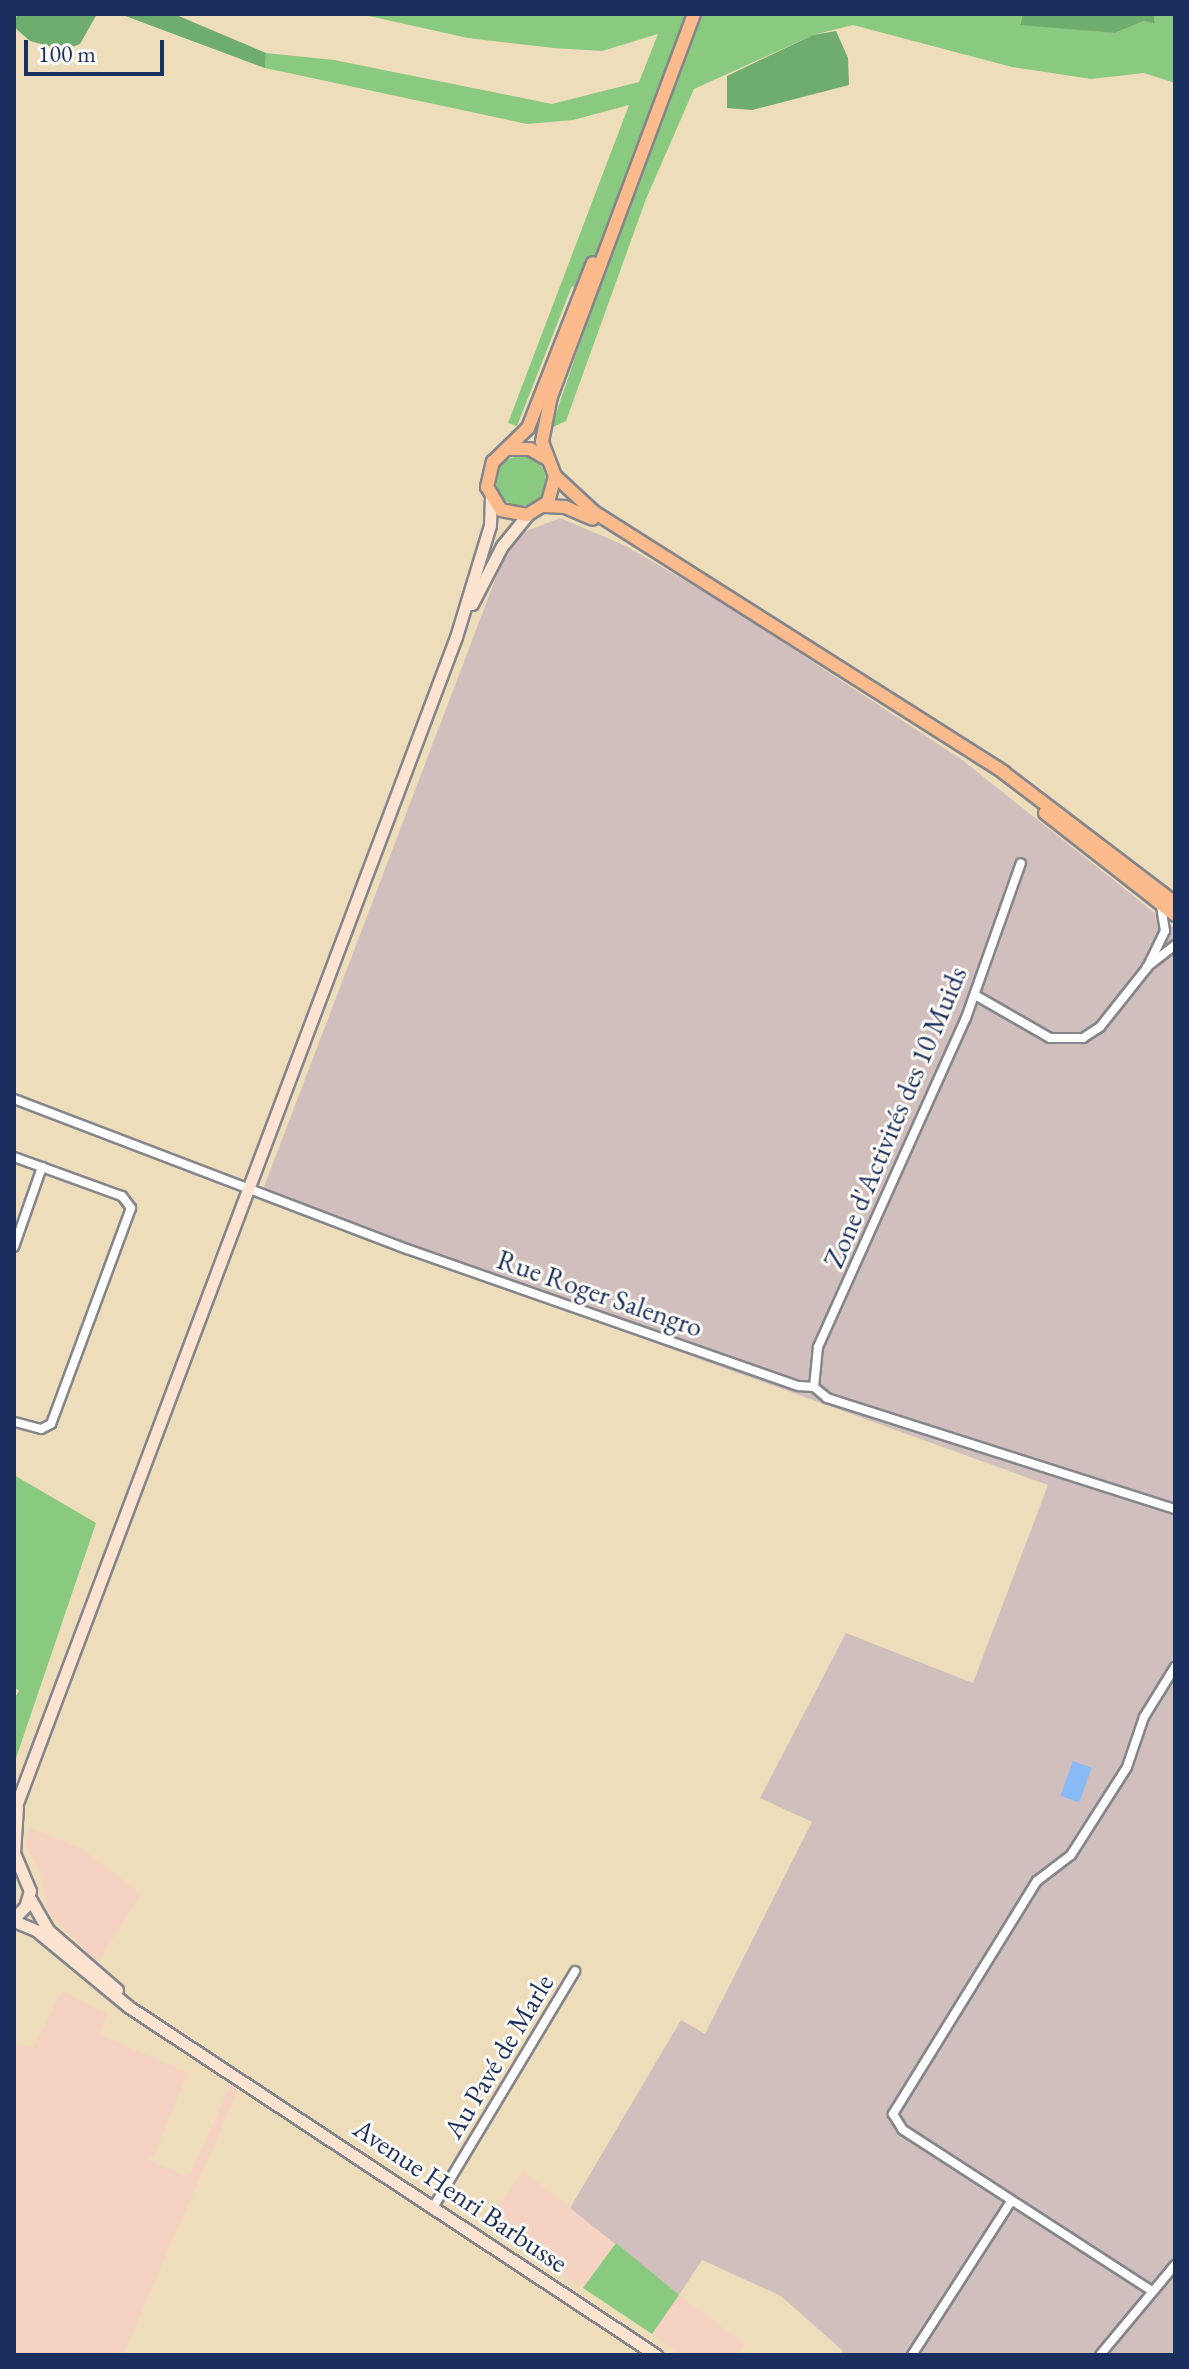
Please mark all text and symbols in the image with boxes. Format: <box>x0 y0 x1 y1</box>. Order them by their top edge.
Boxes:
scale bar <box>28 24 168 74</box>
text: 100 m <box>38 38 96 69</box>
street label: Zone d'Activités des 10 Muids <box>816 961 974 1273</box>
street label: Rue Roger Salengro <box>493 1242 707 1344</box>
street label: Au Pavé de Marle <box>436 1968 560 2144</box>
street label: Avenue Henri Barbusse <box>347 2111 575 2279</box>

